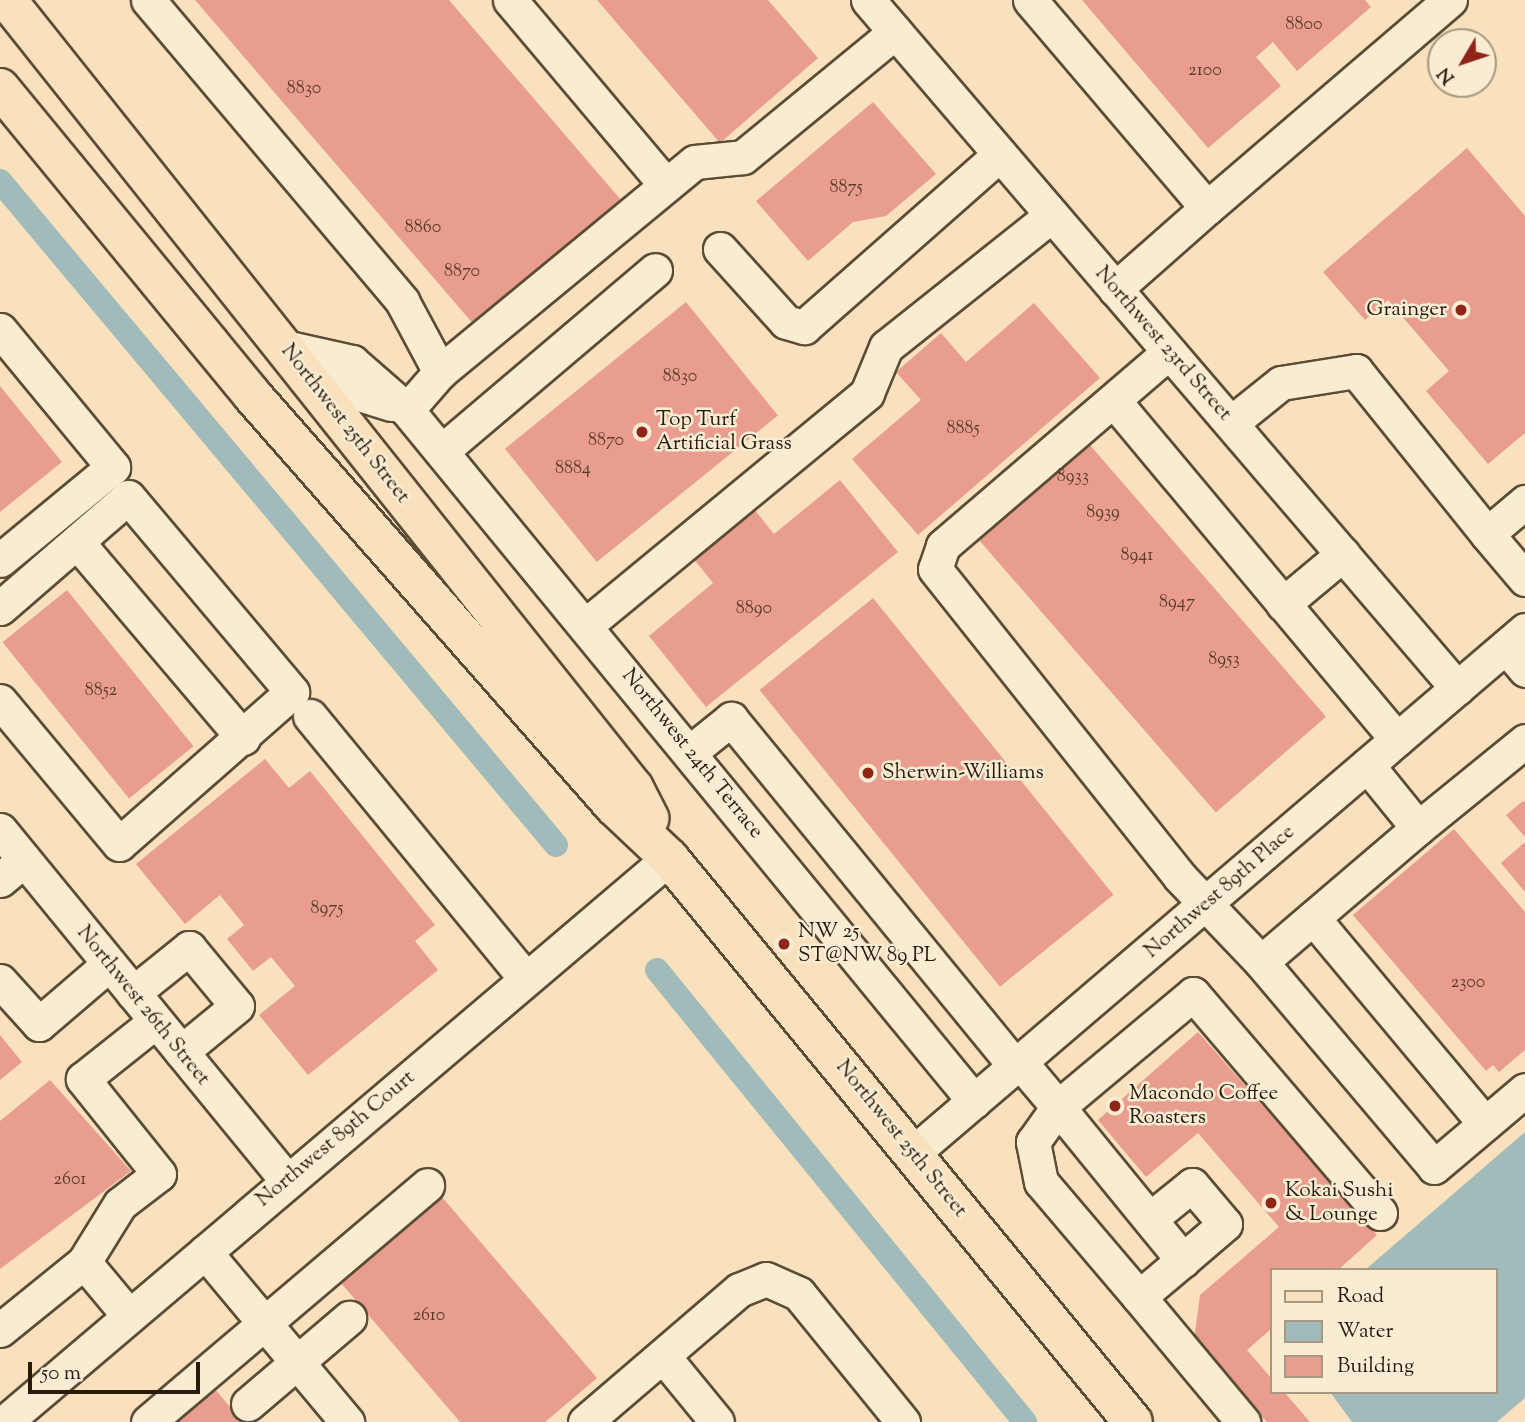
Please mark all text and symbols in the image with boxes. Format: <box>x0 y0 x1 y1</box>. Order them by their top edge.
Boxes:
house number: 8800 <box>1285 14 1323 36</box>
north arrow <box>1427 28 1497 98</box>
house number: 2100 <box>1188 60 1222 82</box>
text: N <box>1432 61 1462 90</box>
house number: 8830 <box>287 78 321 100</box>
house number: 8875 <box>829 177 863 199</box>
house number: 8860 <box>405 217 441 239</box>
house number: 8870 <box>444 261 480 283</box>
street label: Northwest 23rd Street <box>1089 262 1237 426</box>
place label: Grainger <box>1366 297 1447 323</box>
marker: Grainger <box>1453 302 1469 318</box>
street label: Northwest 25th Street <box>275 339 415 509</box>
house number: 8830 <box>663 366 697 388</box>
place label: Top Turf Artificial Grass <box>656 407 792 457</box>
house number: 8885 <box>946 418 980 440</box>
marker: Top Turf Artificial Grass <box>634 424 650 440</box>
house number: 8870 <box>588 430 624 452</box>
house number: 8884 <box>555 458 591 480</box>
house number: 8933 <box>1057 466 1089 488</box>
house number: 8939 <box>1086 502 1120 524</box>
house number: 8941 <box>1121 545 1153 567</box>
house number: 8947 <box>1159 592 1195 614</box>
house number: 8890 <box>736 598 772 620</box>
house number: 8953 <box>1208 649 1240 671</box>
street label: Northwest 24th Terrace <box>616 664 768 844</box>
house number: 8852 <box>85 680 117 702</box>
place label: Sherwin-Williams <box>882 760 1044 786</box>
marker: Sherwin-Williams <box>860 765 876 781</box>
street label: Northwest 89th Place <box>1140 820 1300 964</box>
house number: 8975 <box>311 898 343 920</box>
place label: NW 25 ST@NW 89 PL <box>798 919 936 969</box>
street label: Northwest 26th Street <box>71 921 215 1091</box>
marker: NW 25 ST@NW 89 PL <box>776 936 792 952</box>
house number: 2300 <box>1451 972 1485 994</box>
street label: Northwest 25th Street <box>830 1055 972 1223</box>
street label: Northwest 89th Court <box>251 1065 421 1213</box>
place label: Macondo Coffee Roasters <box>1129 1081 1278 1131</box>
marker: Macondo Coffee Roasters <box>1107 1098 1123 1114</box>
house number: 2601 <box>54 1169 86 1191</box>
place label: Kokai Sushi & Lounge <box>1285 1178 1393 1228</box>
marker: Kokai Sushi & Lounge <box>1263 1195 1279 1211</box>
legend <box>1270 1268 1497 1394</box>
text: Road <box>1337 1282 1384 1312</box>
house number: 2610 <box>413 1305 445 1327</box>
text: Water <box>1337 1317 1393 1347</box>
scale bar <box>32 1348 203 1392</box>
text: Building <box>1337 1352 1414 1382</box>
text: 50 m <box>41 1359 81 1389</box>

